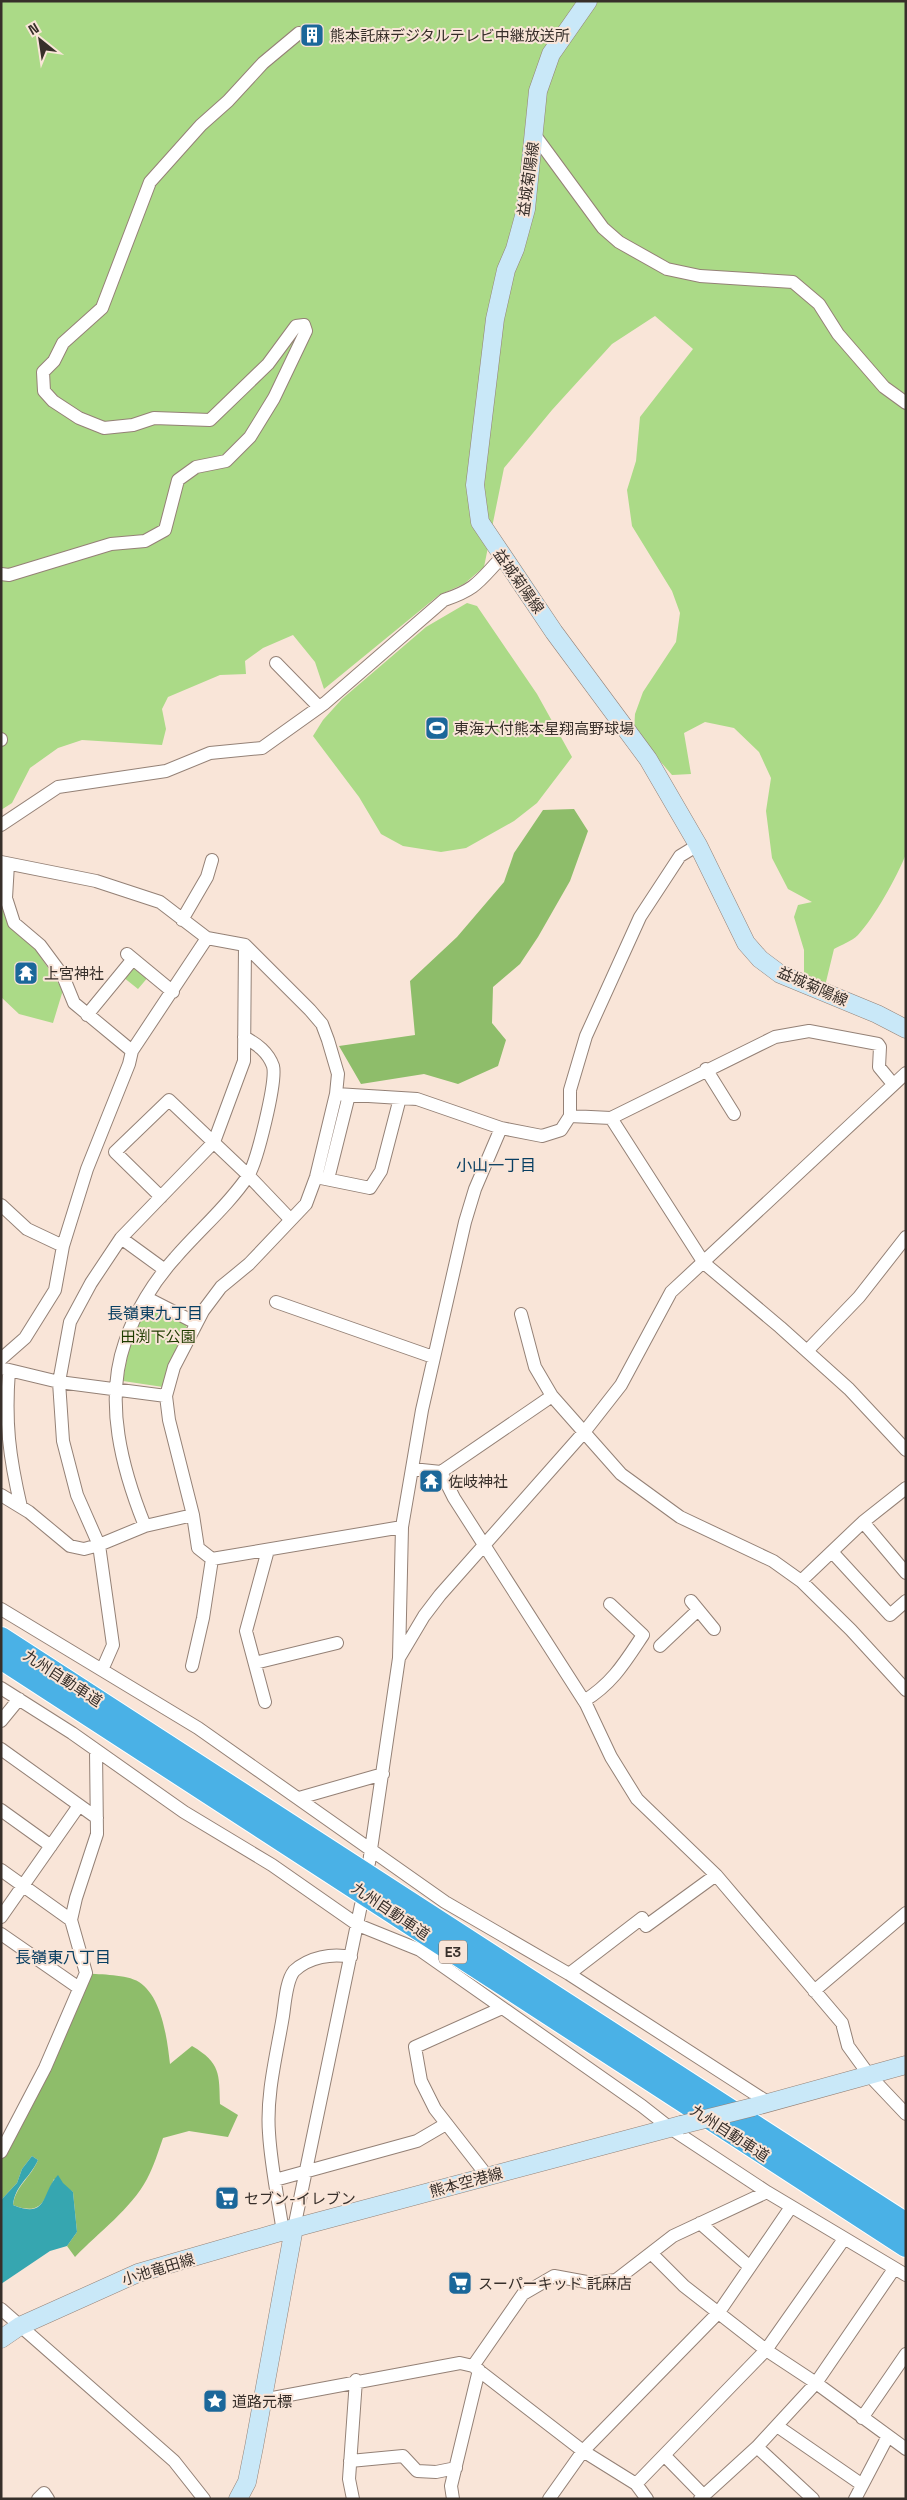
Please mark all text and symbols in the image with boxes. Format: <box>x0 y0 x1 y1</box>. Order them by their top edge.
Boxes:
north arrow <box>15 15 65 65</box>
text: N <box>25 19 42 39</box>
building icon: 熊本託麻デジタルテレビ中継放送所 <box>299 22 325 48</box>
place label: 熊本託麻デジタルテレビ中継放送所 <box>330 26 570 45</box>
street label: 益城菊陽線 <box>513 141 543 217</box>
street label: 益城菊陽線 <box>490 545 548 617</box>
sports icon: 東海大付熊本星翔高野球場 <box>424 715 450 741</box>
place label: 東海大付熊本星翔高野球場 <box>454 719 634 738</box>
temple icon: 上宮神社 <box>13 960 39 986</box>
street label: 益城菊陽線 <box>775 962 851 1010</box>
place label: 上宮神社 <box>44 964 104 983</box>
district label: 小山一丁目 <box>456 1155 536 1176</box>
district label: 長嶺東九丁目 <box>107 1303 203 1324</box>
park label: 田渕下公園 <box>120 1327 196 1346</box>
temple icon: 佐岐神社 <box>418 1468 444 1494</box>
place label: 佐岐神社 <box>448 1472 508 1491</box>
street label: 九州自動車道 <box>20 1646 106 1710</box>
street label: 九州自動車道 <box>348 1878 434 1944</box>
road number: E3 <box>439 1940 467 1964</box>
district label: 長嶺東八丁目 <box>15 1947 111 1968</box>
street label: 九州自動車道 <box>687 2101 773 2165</box>
street label: 熊本空港線 <box>427 2163 505 2201</box>
supermarket icon: セブン-イレブン <box>214 2185 240 2211</box>
place label: セブン-イレブン <box>244 2189 356 2208</box>
street label: 小池竜田線 <box>119 2249 197 2289</box>
supermarket icon: スーパーキッド 託麻店 <box>447 2270 473 2296</box>
place label: スーパーキッド 託麻店 <box>478 2274 632 2293</box>
place icon: 道路元標 <box>202 2388 228 2414</box>
place label: 道路元標 <box>232 2392 292 2411</box>

